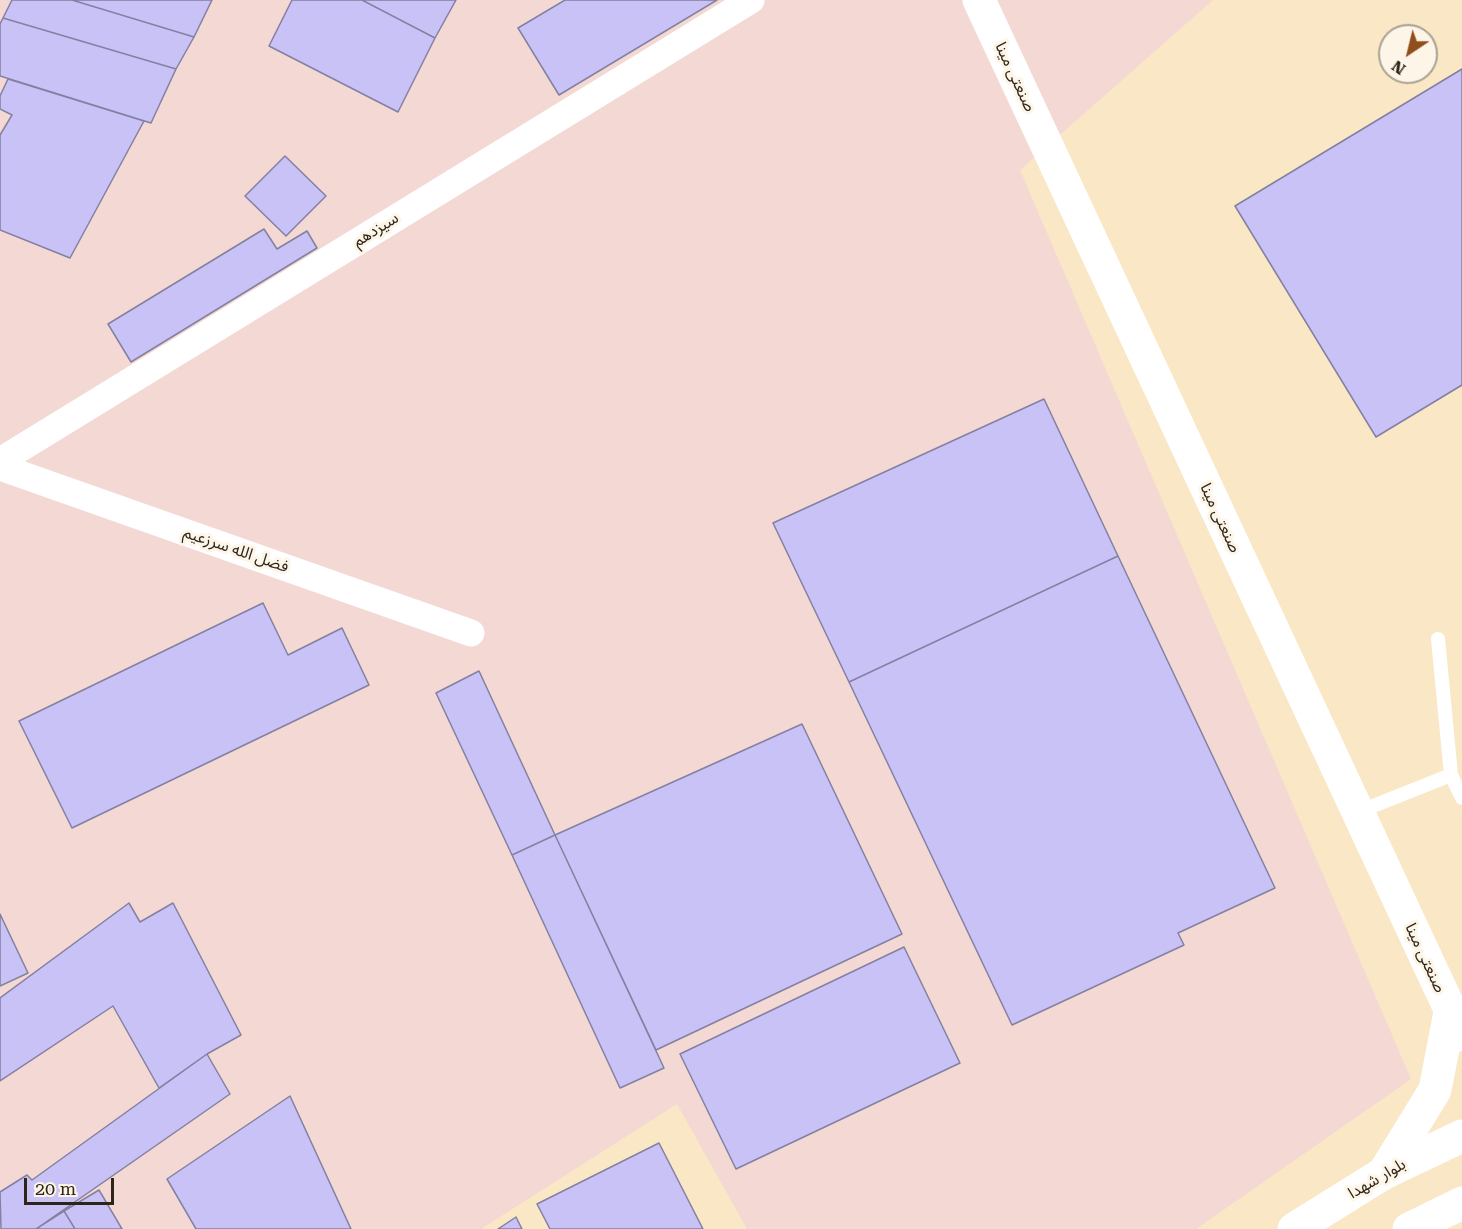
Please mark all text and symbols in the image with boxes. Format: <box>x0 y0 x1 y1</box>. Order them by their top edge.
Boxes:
north arrow <box>1378 24 1438 84</box>
street label: صنعتی مینا <box>991 39 1039 115</box>
text: N <box>1388 56 1409 79</box>
street label: سیزدهم <box>350 209 402 251</box>
street label: صنعتی مینا <box>1196 480 1244 556</box>
street label: فضل الله سرزعیم <box>181 523 291 577</box>
street label: صنعتی مینا <box>1401 920 1449 996</box>
street label: بلوار شهدا <box>1345 1155 1409 1203</box>
scale bar <box>27 1166 117 1204</box>
text: 20 m <box>35 1178 76 1199</box>

